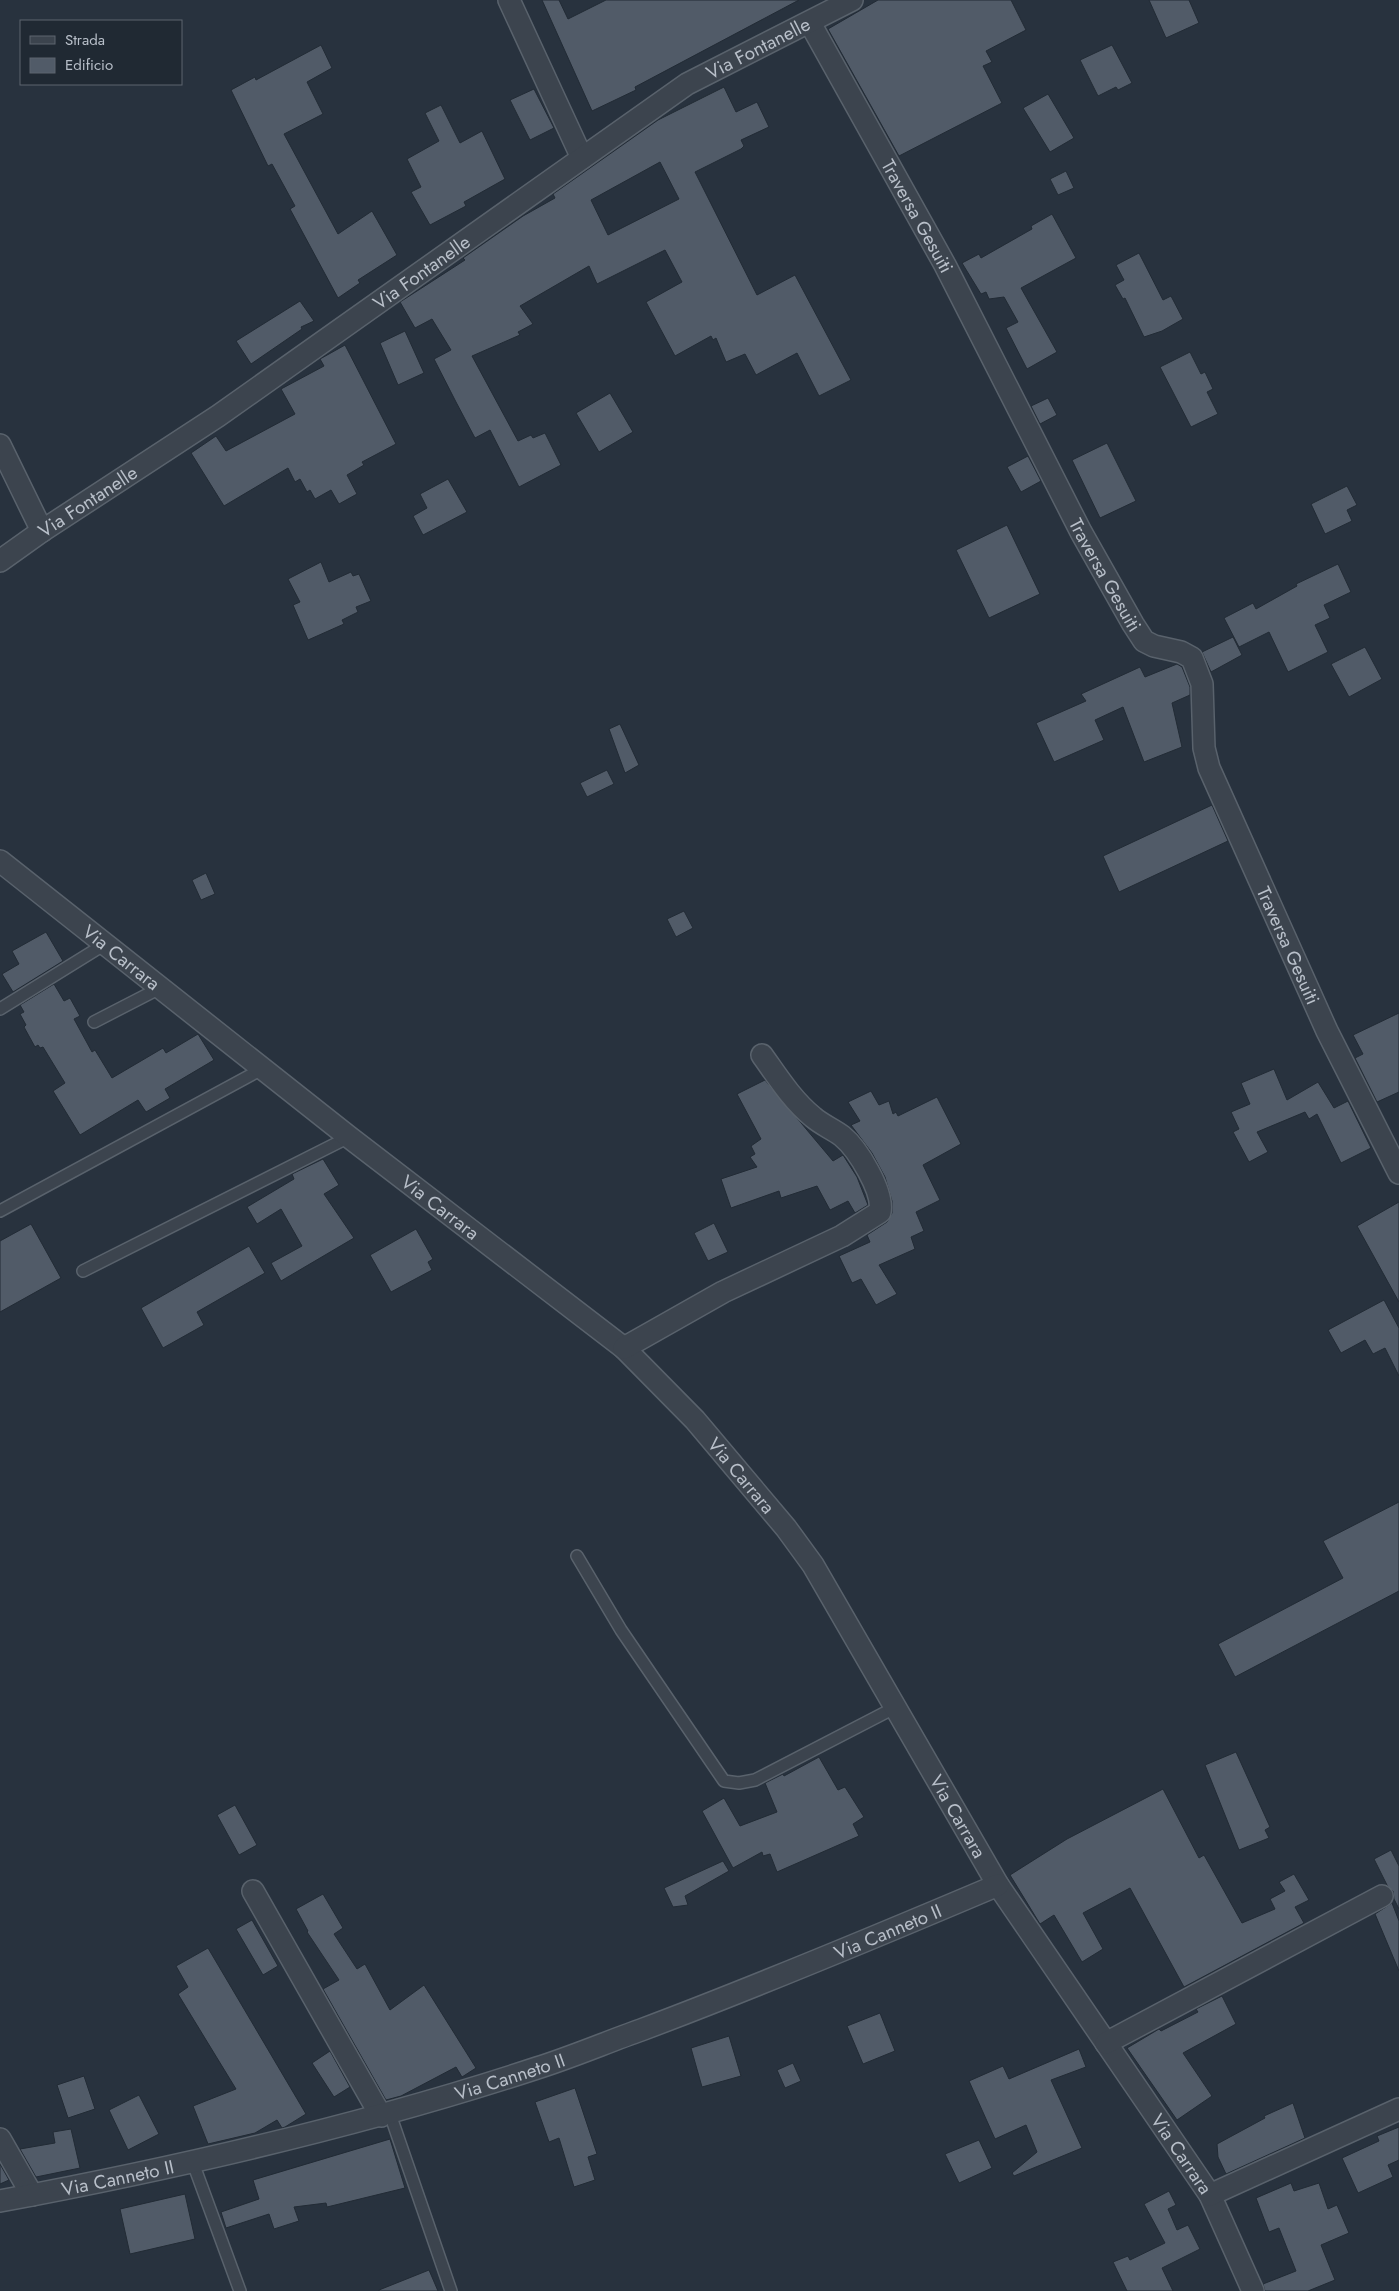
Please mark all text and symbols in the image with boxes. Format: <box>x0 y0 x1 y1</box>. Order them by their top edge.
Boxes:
street label: Via Fontanelle <box>701 10 815 86</box>
legend <box>20 20 182 85</box>
text: Strada <box>65 29 105 51</box>
text: Edificio <box>65 54 113 76</box>
street label: Traversa Gesuiti <box>875 154 960 278</box>
street label: Via Fontanelle <box>367 228 476 316</box>
street label: Via Fontanelle <box>33 459 143 544</box>
street label: Traversa Gesuiti <box>1062 514 1148 637</box>
street label: Traversa Gesuiti <box>1250 882 1326 1009</box>
street label: Via Carrara <box>77 918 166 997</box>
street label: Via Carrara <box>395 1169 485 1246</box>
street label: Via Carrara <box>701 1432 781 1520</box>
street label: Via Carrara <box>923 1770 993 1863</box>
street label: Via Canneto II <box>830 1897 946 1966</box>
street label: Via Canneto II <box>451 2047 569 2107</box>
street label: Via Carrara <box>1144 2108 1219 2200</box>
street label: Via Canneto II <box>59 2153 177 2203</box>

